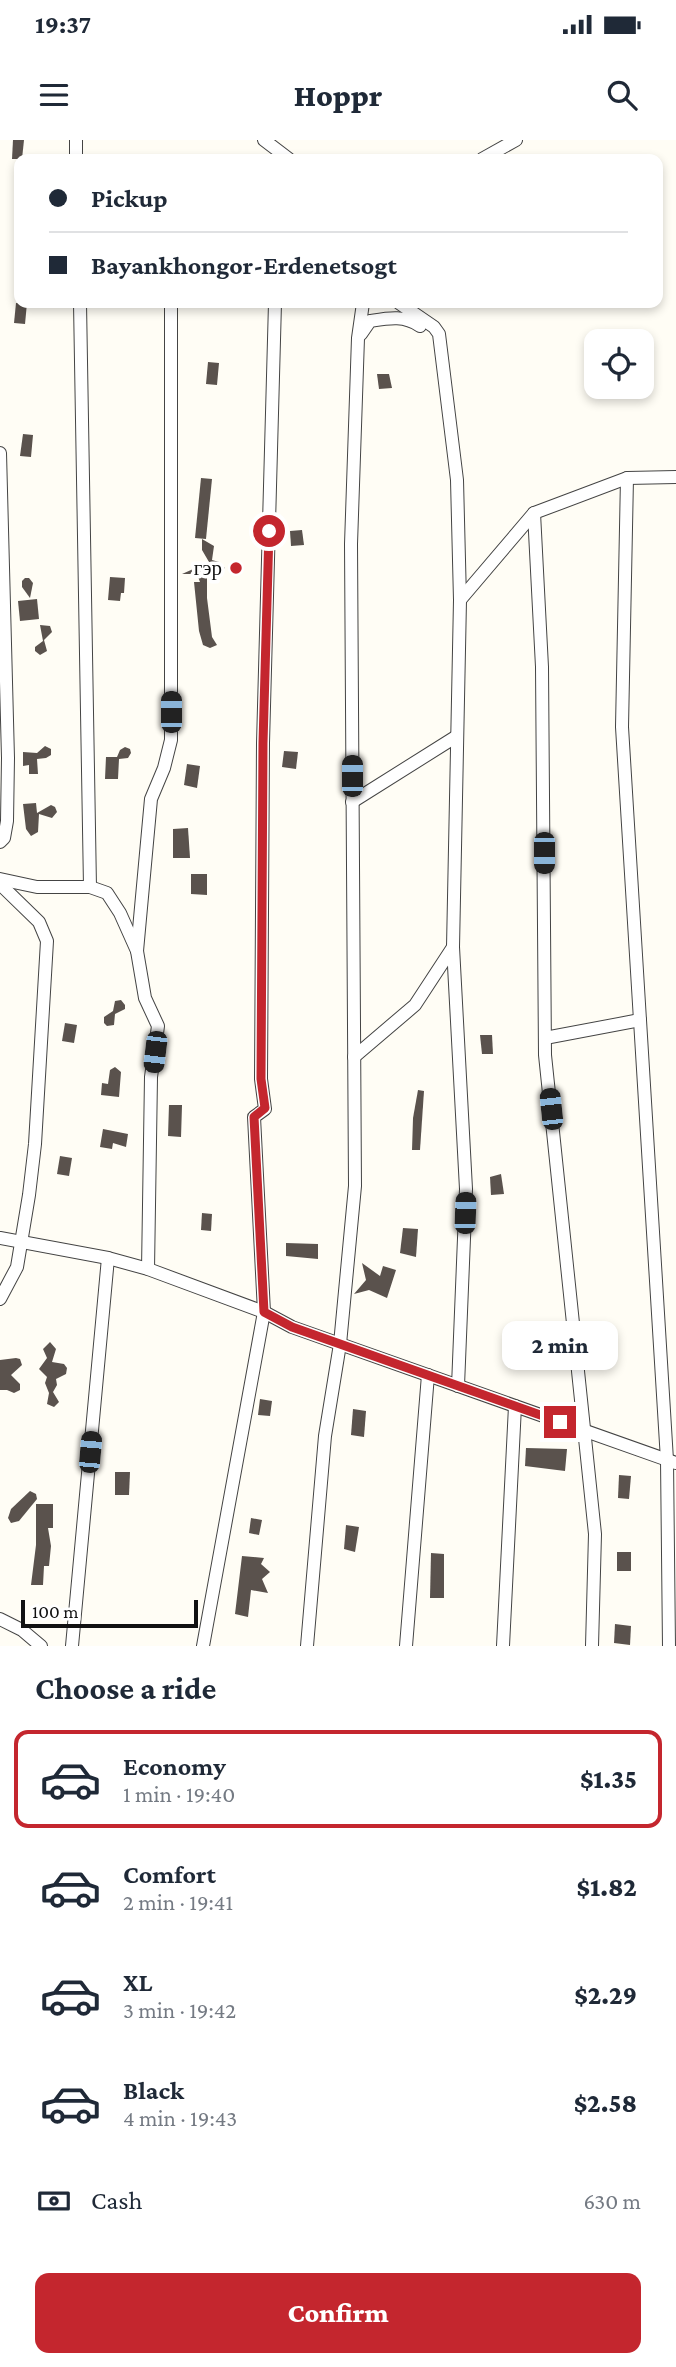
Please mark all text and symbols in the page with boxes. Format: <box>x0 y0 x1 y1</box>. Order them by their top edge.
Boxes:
text: 19:37 <box>35 10 91 39</box>
icon: menu <box>35 76 73 114</box>
icon: search <box>603 76 641 114</box>
text: Hoppr <box>294 77 382 113</box>
text: Pickup <box>91 184 168 213</box>
text: Bayankhongor-Erdenetsogt <box>91 251 397 280</box>
map controls <box>584 329 654 399</box>
button: locate <box>584 329 654 399</box>
route start <box>253 515 285 547</box>
place label: гэр <box>194 556 222 580</box>
marker: гэр <box>228 560 244 576</box>
car <box>161 691 182 733</box>
car <box>342 755 363 797</box>
car <box>534 832 555 874</box>
car <box>143 1030 168 1074</box>
car <box>539 1087 564 1131</box>
car <box>454 1192 477 1234</box>
callout: 2 min <box>502 1320 618 1370</box>
text: 2 min <box>532 1332 588 1358</box>
route end <box>544 1406 576 1438</box>
car <box>78 1430 103 1474</box>
scale bar <box>21 1597 198 1629</box>
text: 100 m <box>32 1601 79 1622</box>
text: Choose a ride <box>35 1670 216 1706</box>
icon: car <box>39 1748 102 1811</box>
text: Economy <box>123 1752 226 1781</box>
text: $1.35 <box>580 1765 637 1794</box>
text: 1 min · 19:40 <box>123 1781 235 1807</box>
icon: car <box>39 1856 102 1919</box>
text: Comfort <box>123 1860 216 1889</box>
text: $1.82 <box>577 1873 637 1902</box>
text: 2 min · 19:41 <box>123 1889 233 1915</box>
icon: car <box>39 1964 102 2027</box>
text: XL <box>123 1968 152 1997</box>
text: $2.29 <box>574 1981 637 2010</box>
text: 3 min · 19:42 <box>123 1997 236 2023</box>
icon: car <box>39 2072 102 2135</box>
text: Black <box>123 2076 184 2105</box>
text: $2.58 <box>574 2089 637 2118</box>
text: 4 min · 19:43 <box>123 2105 237 2131</box>
icon: cash <box>35 2182 73 2220</box>
text: Cash <box>91 2186 142 2215</box>
text: 630 m <box>583 2188 641 2214</box>
button: Confirm <box>35 2273 641 2353</box>

